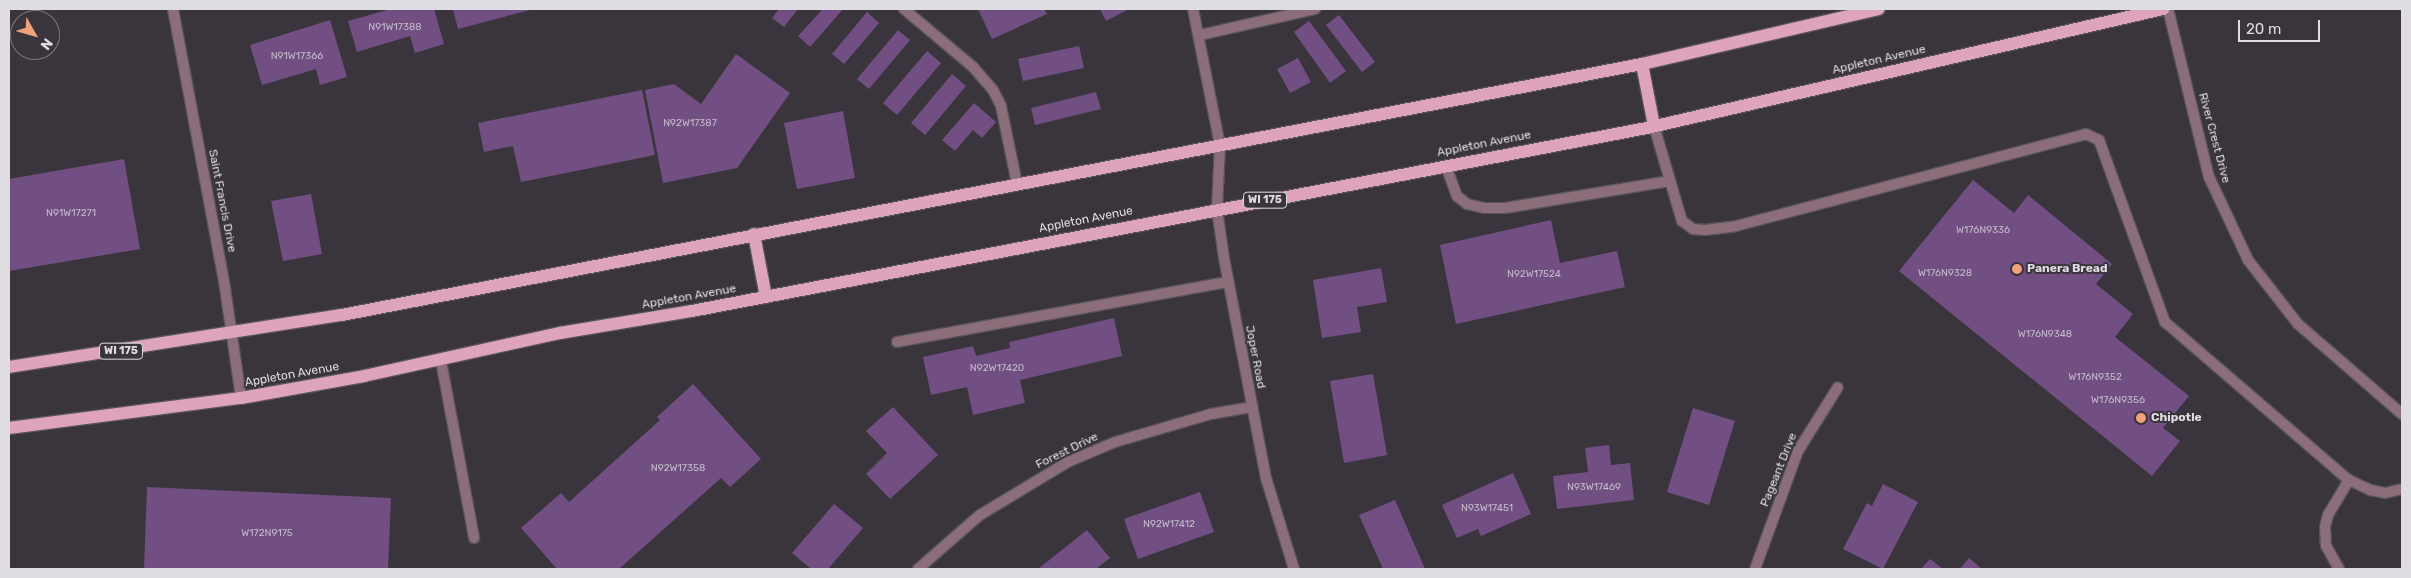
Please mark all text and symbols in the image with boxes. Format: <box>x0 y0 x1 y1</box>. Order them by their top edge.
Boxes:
north arrow <box>10 10 60 60</box>
scale bar <box>2241 10 2324 42</box>
text: 20 m <box>2246 20 2281 38</box>
house number: N91W17388 <box>368 22 422 34</box>
text: N <box>37 35 56 53</box>
street label: Appleton Avenue <box>1831 42 1927 78</box>
house number: N91W17366 <box>271 51 323 63</box>
street label: River Crest Drive <box>2195 91 2233 185</box>
house number: N92W17387 <box>663 118 717 130</box>
street label: Appleton Avenue <box>1436 128 1532 160</box>
street label: Saint Francis Drive <box>205 148 239 254</box>
road number: WI 175 <box>1242 192 1288 208</box>
street label: Appleton Avenue <box>1038 204 1134 236</box>
house number: N91W17271 <box>46 208 96 220</box>
house number: W176N9336 <box>1956 225 2010 237</box>
place label: Panera Bread <box>2027 262 2108 276</box>
marker: Panera Bread <box>2011 263 2023 275</box>
house number: W176N9328 <box>1918 268 1972 280</box>
house number: N92W17524 <box>1507 269 1561 281</box>
street label: Appleton Avenue <box>641 282 737 312</box>
street label: Joper Road <box>1242 324 1268 390</box>
house number: W176N9348 <box>2018 329 2072 341</box>
road number: WI 175 <box>98 342 144 360</box>
street label: Appleton Avenue <box>244 360 340 390</box>
house number: N92W17420 <box>970 363 1024 375</box>
house number: W176N9352 <box>2068 372 2122 384</box>
house number: W176N9356 <box>2091 395 2145 407</box>
place label: Chipotle <box>2151 411 2202 425</box>
marker: Chipotle <box>2135 412 2147 424</box>
street label: Forest Drive <box>1033 430 1101 472</box>
street label: Pageant Drive <box>1758 431 1800 509</box>
house number: N92W17358 <box>651 463 705 475</box>
house number: N93W17469 <box>1567 482 1621 494</box>
house number: N93W17451 <box>1461 503 1513 515</box>
house number: N92W17412 <box>1143 519 1195 531</box>
house number: W172N9175 <box>241 528 293 540</box>

